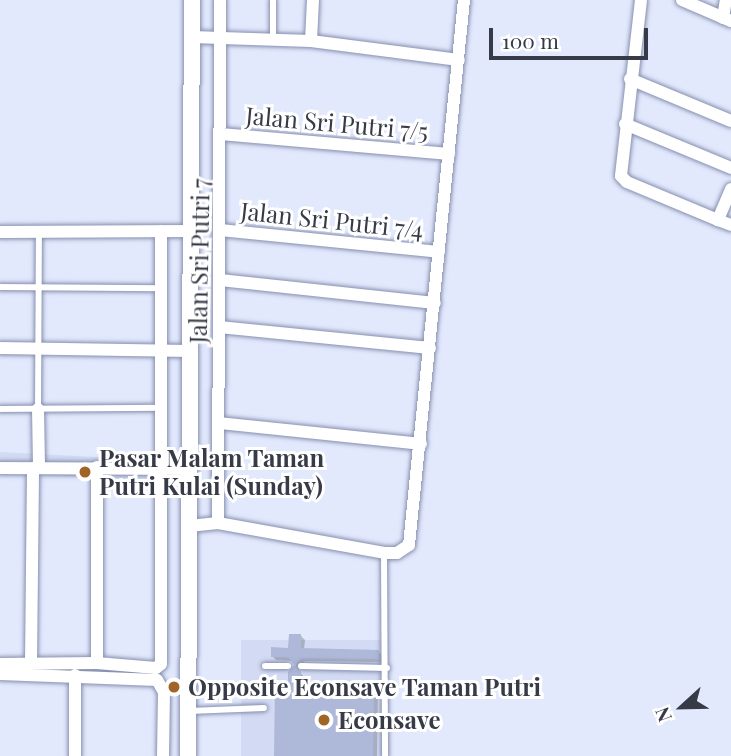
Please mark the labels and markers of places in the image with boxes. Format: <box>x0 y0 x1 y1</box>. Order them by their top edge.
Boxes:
place label: Pasar Malam Taman Putri Kulai (Sunday) <box>99 444 325 500</box>
marker: Pasar Malam Taman Putri Kulai (Sunday) <box>77 464 93 480</box>
place label: Opposite Econsave Taman Putri <box>188 673 542 701</box>
marker: Opposite Econsave Taman Putri <box>166 679 182 695</box>
place label: Econsave <box>338 706 441 734</box>
marker: Econsave <box>316 712 332 728</box>

